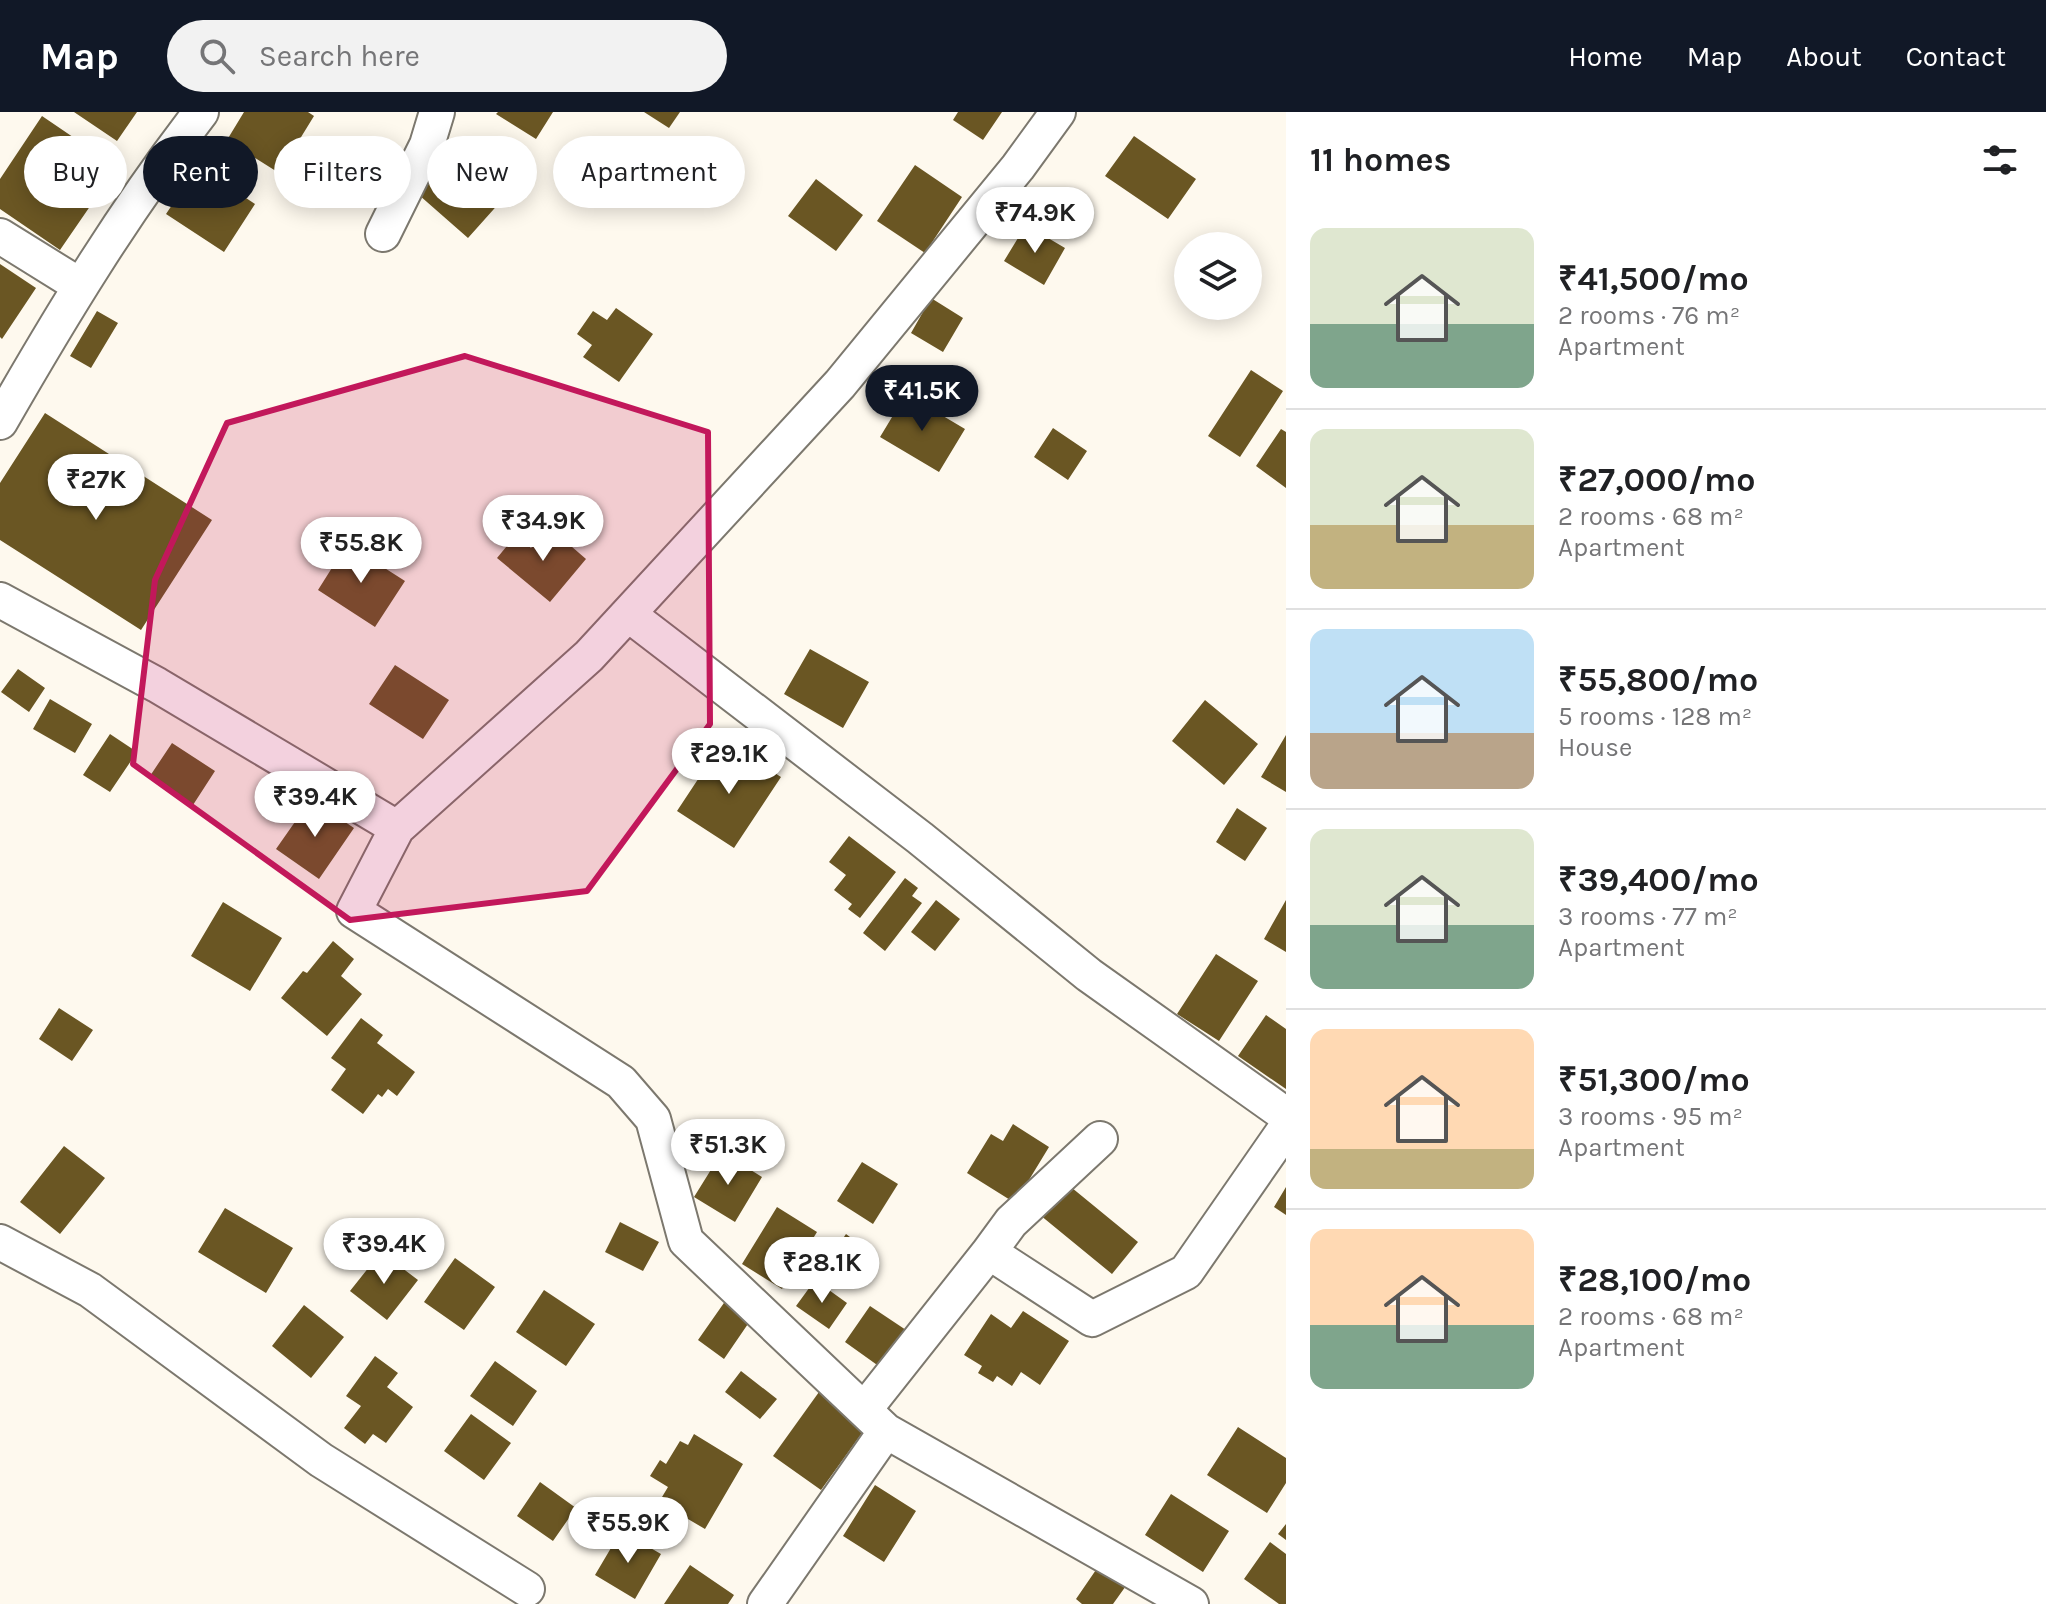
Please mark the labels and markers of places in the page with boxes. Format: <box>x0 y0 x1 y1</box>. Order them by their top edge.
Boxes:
pin: ₹74.9K <box>970 187 1100 255</box>
pin: ₹41.5K <box>857 365 987 433</box>
pin: ₹27K <box>49 454 143 522</box>
pin: ₹34.9K <box>478 495 608 563</box>
pin: ₹55.8K <box>296 517 426 585</box>
pin: ₹29.1K <box>664 728 794 796</box>
pin: ₹39.4K <box>250 771 380 839</box>
pin: ₹51.3K <box>663 1119 793 1187</box>
pin: ₹39.4K <box>319 1218 449 1286</box>
pin: ₹28.1K <box>757 1237 887 1305</box>
pin: ₹55.9K <box>563 1497 693 1565</box>

